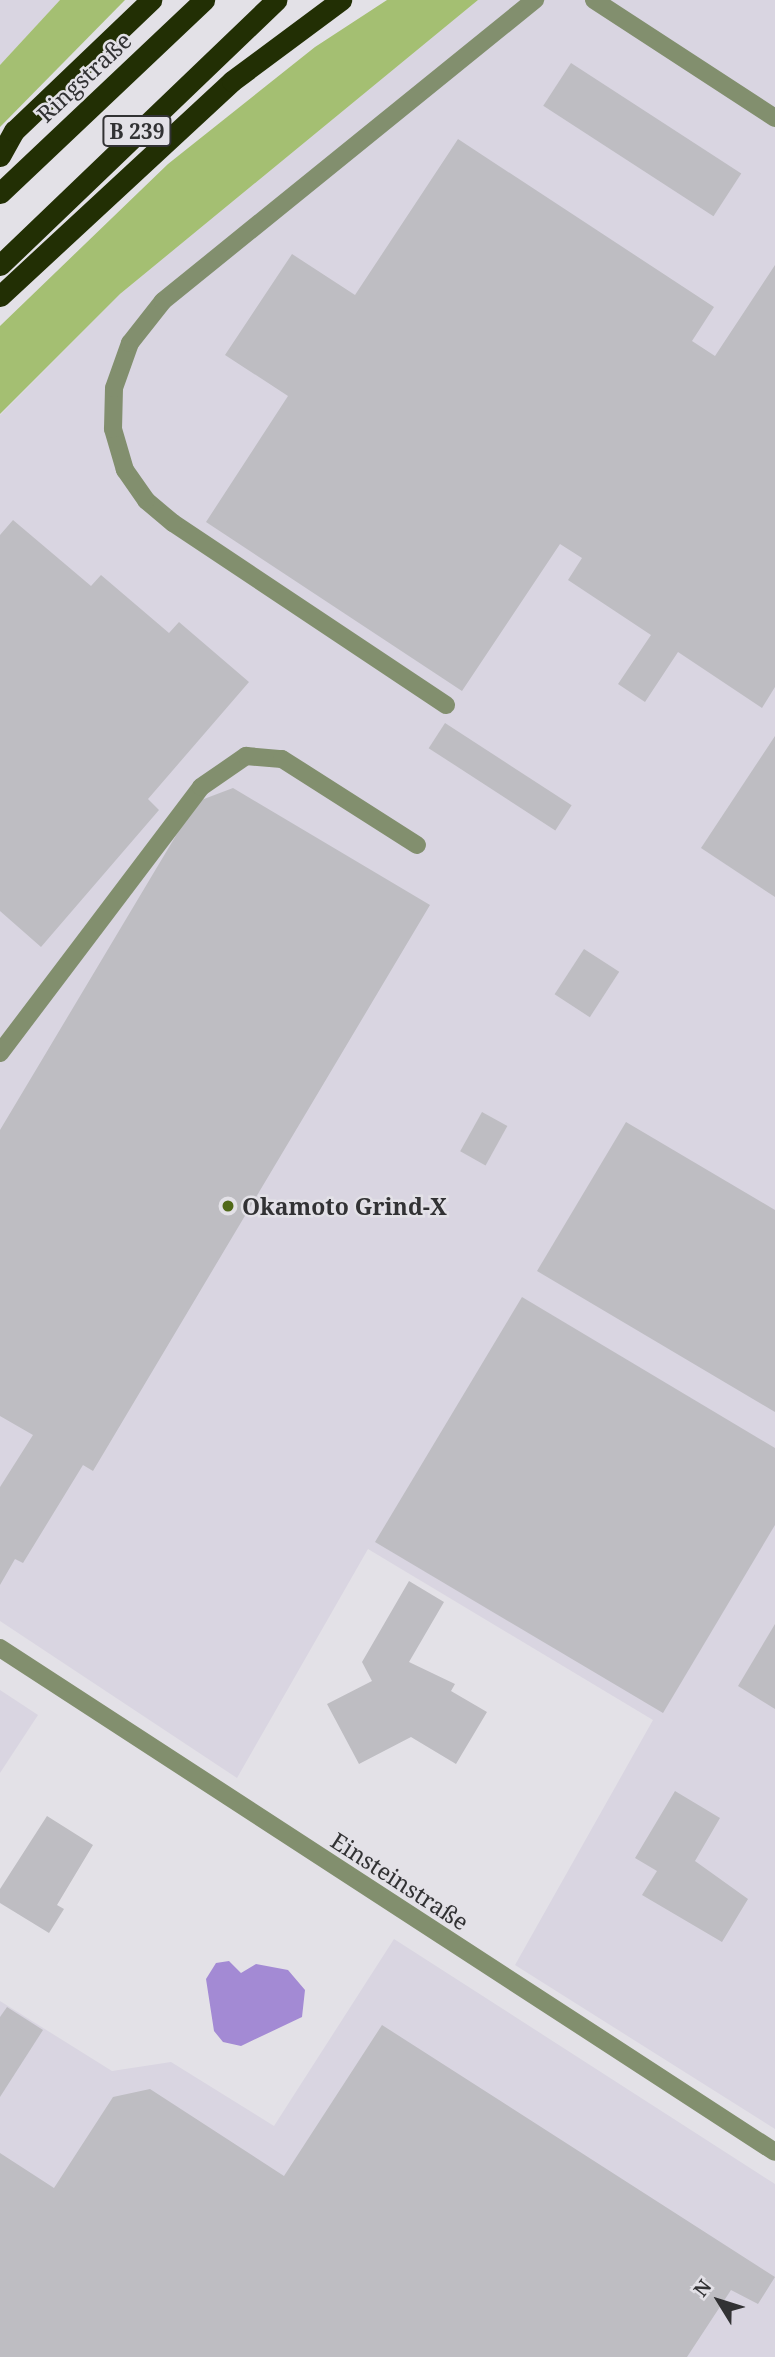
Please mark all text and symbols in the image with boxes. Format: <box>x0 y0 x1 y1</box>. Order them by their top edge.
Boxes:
street label: Ringstraße <box>31 26 137 128</box>
road number: B 239 <box>102 114 172 148</box>
place label: Okamoto Grind-X <box>242 1192 447 1220</box>
marker: Okamoto Grind-X <box>220 1198 236 1214</box>
street label: Einsteinstraße <box>326 1826 474 1936</box>
north arrow <box>684 2266 754 2336</box>
text: N <box>688 2274 717 2302</box>

